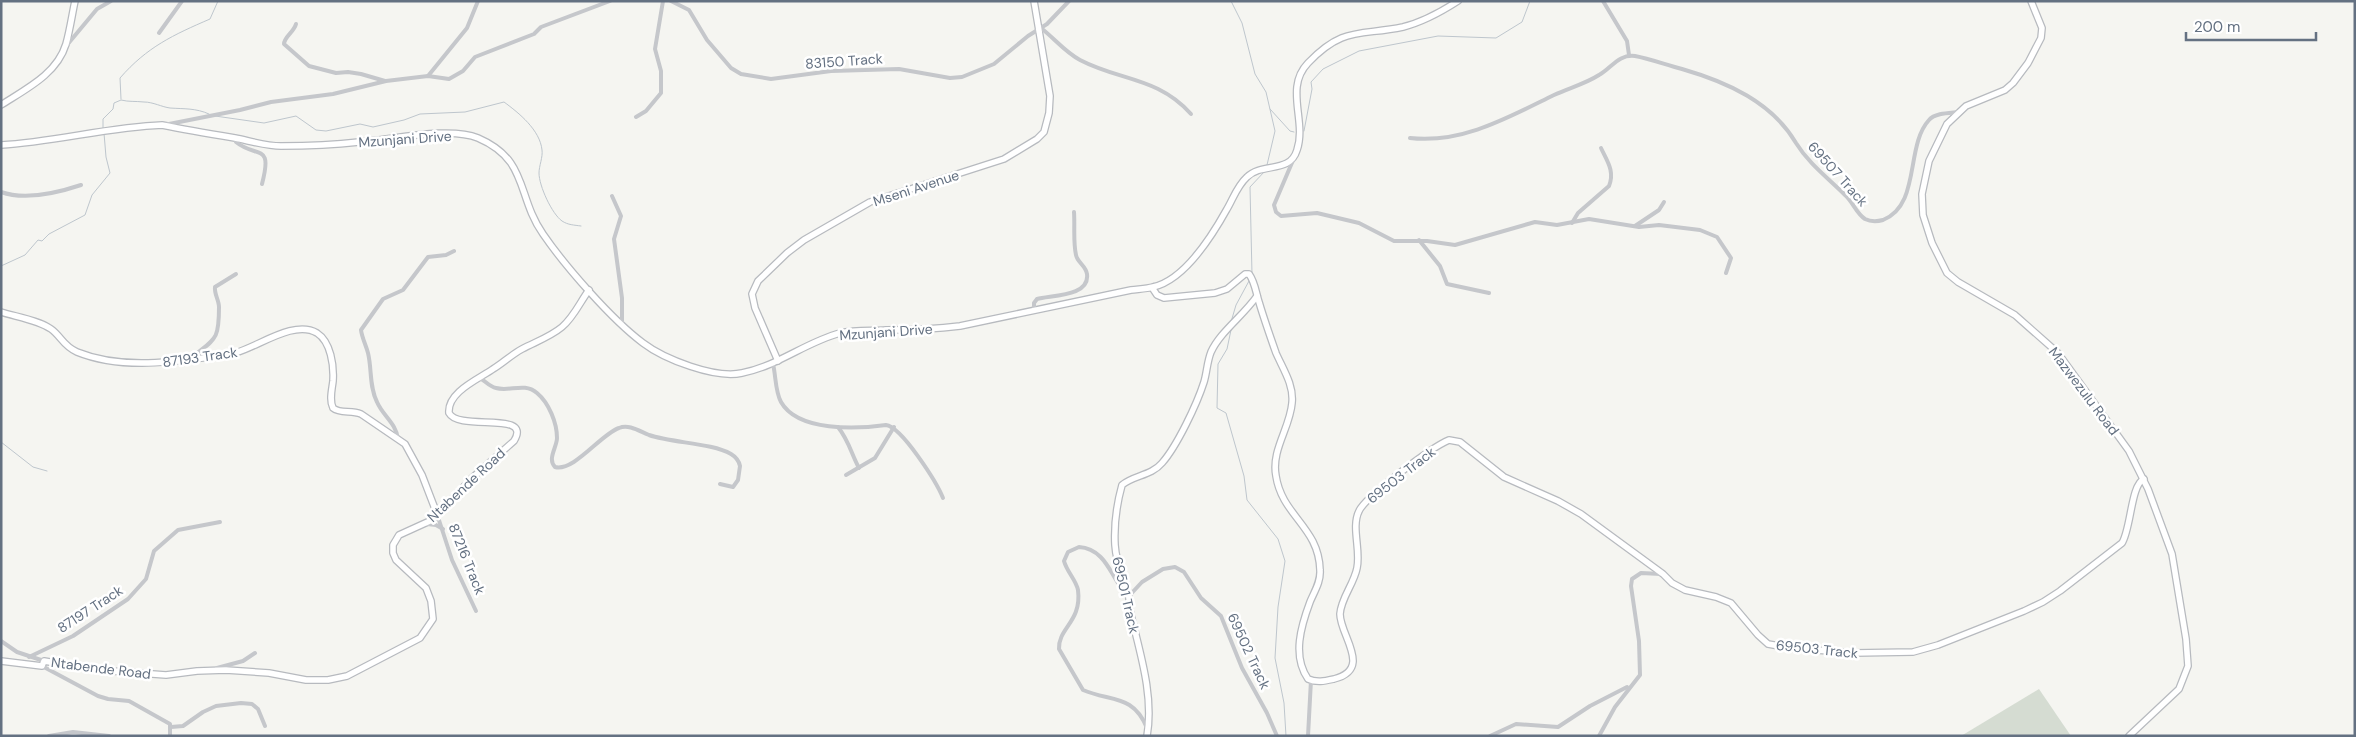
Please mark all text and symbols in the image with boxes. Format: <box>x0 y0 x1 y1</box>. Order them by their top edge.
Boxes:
scale bar <box>2186 10 2316 42</box>
text: 200 m <box>2194 17 2240 37</box>
street label: 83150 Track <box>805 49 883 73</box>
street label: Mzunjani Drive <box>358 127 452 151</box>
street label: 69507 Track <box>1804 138 1872 210</box>
street label: Mseni Avenue <box>871 166 961 210</box>
street label: Mzunjani Drive <box>839 320 933 344</box>
street label: 87193 Track <box>161 343 239 371</box>
street label: Mazwezulu Road <box>2045 343 2123 439</box>
street label: 69503 Track <box>1363 443 1439 507</box>
street label: Ntabende Road <box>423 444 509 526</box>
street label: 87216 Track <box>445 521 489 597</box>
street label: 69501 Track <box>1108 555 1144 635</box>
street label: 87197 Track <box>54 581 126 637</box>
street label: 69502 Track <box>1224 610 1274 692</box>
street label: 69503 Track <box>1775 636 1859 662</box>
street label: Ntabende Road <box>50 653 152 683</box>

